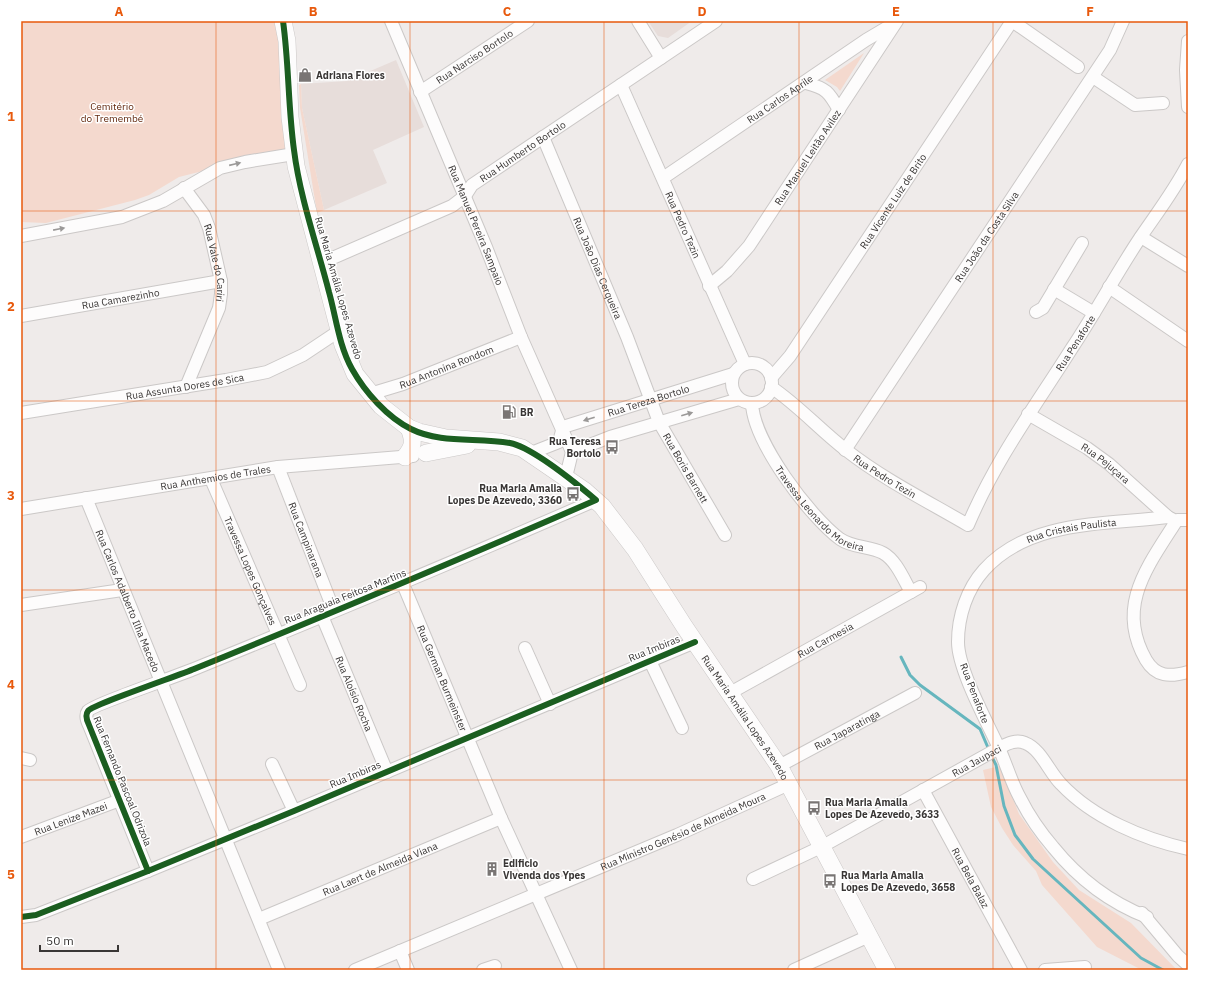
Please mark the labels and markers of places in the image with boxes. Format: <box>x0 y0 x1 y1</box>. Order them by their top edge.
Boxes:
shop icon: Adriana Flores <box>297 67 313 83</box>
place label: Adriana Flores <box>316 69 385 82</box>
fuel station icon: BR <box>501 404 517 420</box>
place label: BR <box>520 406 534 419</box>
place label: Rua Teresa Bortolo <box>549 435 601 460</box>
bus stop icon: Rua Teresa Bortolo <box>604 439 620 455</box>
place label: Rua Maria Amalia Lopes De Azevedo, 3360 <box>448 482 562 507</box>
bus stop icon: Rua Maria Amalia Lopes De Azevedo, 3360 <box>565 486 581 502</box>
place label: Rua Maria Amalia Lopes De Azevedo, 3633 <box>825 796 939 821</box>
bus stop icon: Rua Maria Amalia Lopes De Azevedo, 3633 <box>806 800 822 816</box>
place label: Edificio Vivenda dos Ypes <box>503 857 585 882</box>
building icon: Edificio Vivenda dos Ypes <box>484 861 500 877</box>
place label: Rua Maria Amalia Lopes De Azevedo, 3658 <box>841 869 955 894</box>
bus stop icon: Rua Maria Amalia Lopes De Azevedo, 3658 <box>822 873 838 889</box>

